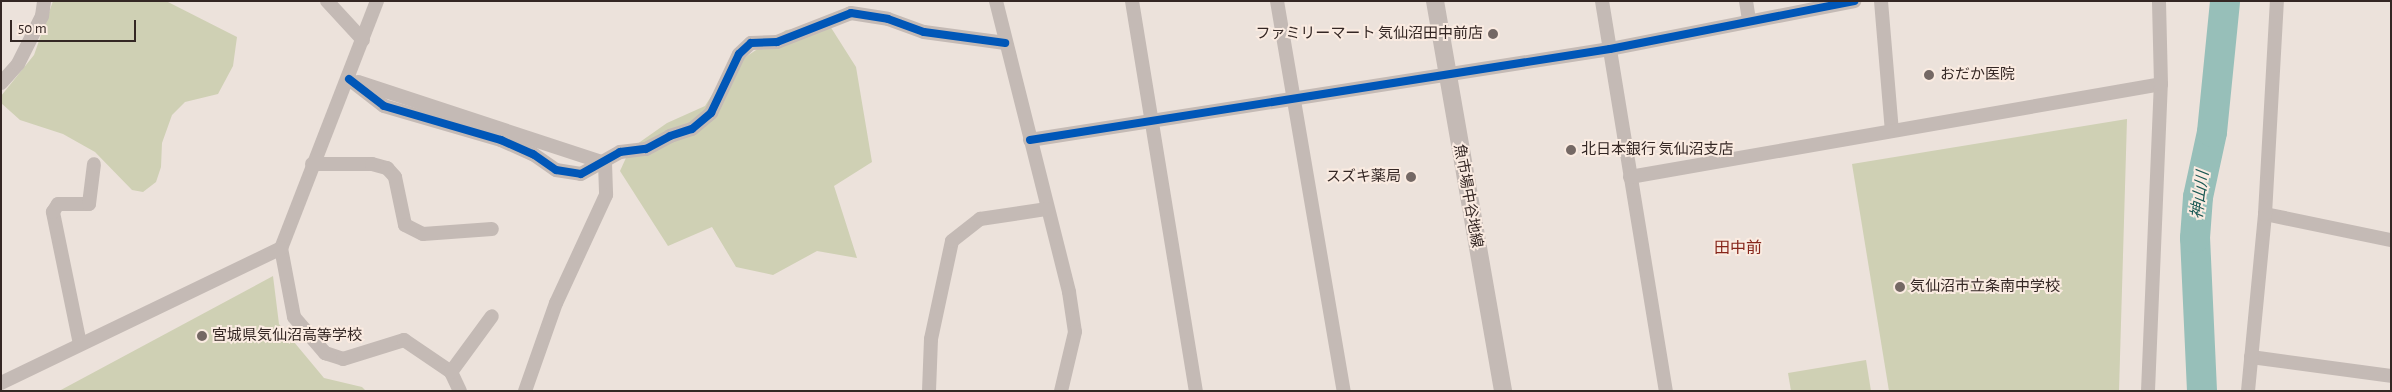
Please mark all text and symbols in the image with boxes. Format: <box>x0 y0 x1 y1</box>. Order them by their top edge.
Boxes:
scale bar <box>12 10 139 42</box>
text: 50 m <box>18 21 47 36</box>
place label: ファミリーマート 気仙沼田中前店 <box>1256 25 1483 43</box>
marker: ファミリーマート 気仙沼田中前店 <box>1487 28 1499 40</box>
place label: おだか医院 <box>1940 66 2015 84</box>
marker: おだか医院 <box>1922 68 1936 82</box>
place label: 北日本銀行 気仙沼支店 <box>1581 141 1733 159</box>
street label: 魚市場中谷地線 <box>1450 143 1486 249</box>
marker: 北日本銀行 気仙沼支店 <box>1565 144 1577 156</box>
place label: スズキ薬局 <box>1326 168 1401 186</box>
water label: 神山川 <box>2187 170 2213 220</box>
marker: スズキ薬局 <box>1405 171 1417 183</box>
district label: 田中前 <box>1714 238 1762 258</box>
place label: 気仙沼市立条南中学校 <box>1910 278 2060 296</box>
marker: 気仙沼市立条南中学校 <box>1894 281 1906 293</box>
place label: 宮城県気仙沼高等学校 <box>212 327 362 345</box>
marker: 宮城県気仙沼高等学校 <box>196 330 208 342</box>

